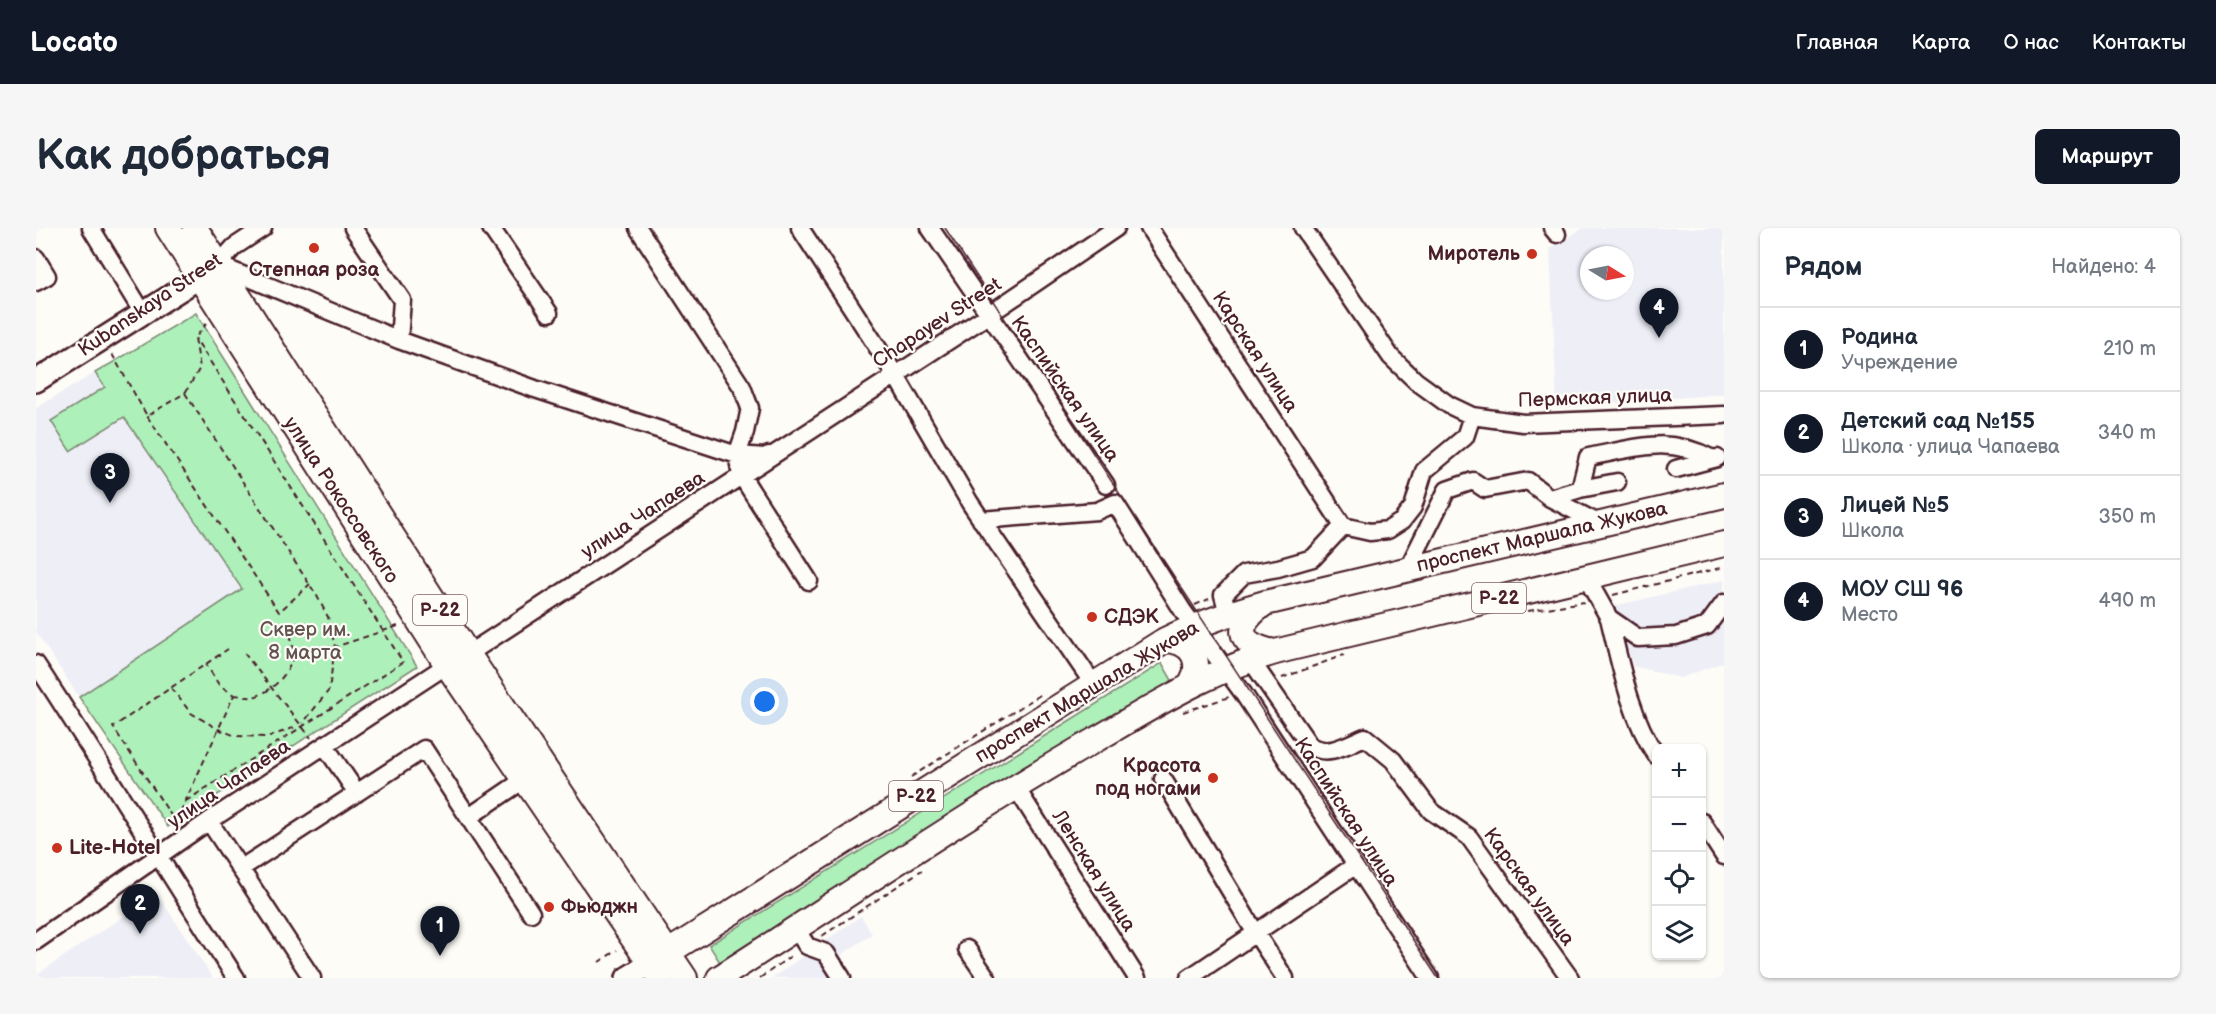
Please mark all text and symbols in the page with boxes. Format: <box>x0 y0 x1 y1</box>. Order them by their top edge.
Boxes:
text: Locato <box>30 26 118 59</box>
text: Главная <box>1795 30 1878 55</box>
text: Карта <box>1911 30 1970 55</box>
text: О нас <box>2003 30 2059 55</box>
text: Контакты <box>2092 30 2186 55</box>
button: Маршрут <box>2035 129 2180 184</box>
text: Как добраться <box>36 131 331 182</box>
marker: Степная роза <box>307 241 321 255</box>
place label: Миротель <box>1427 242 1521 266</box>
north arrow <box>1580 246 1634 300</box>
marker: Миротель <box>1525 247 1539 261</box>
street label: Kubanskaya Street <box>74 248 226 362</box>
text: Рядом <box>1784 252 1862 283</box>
text: Найдено: 4 <box>2051 255 2156 279</box>
place label: Степная роза <box>249 258 380 282</box>
street label: Chapayev Street <box>868 272 1006 374</box>
street label: Карская улица <box>1207 287 1303 417</box>
pin: 4 <box>1640 288 1678 338</box>
street label: Каспийская улица <box>1006 311 1124 467</box>
text: Родина <box>1841 324 1917 351</box>
text: 1 <box>1799 337 1808 361</box>
text: 210 m <box>2103 337 2156 361</box>
text: Учреждение <box>1841 351 1958 375</box>
street label: Пермская улица <box>1517 383 1673 413</box>
text: Детский сад №155 <box>1841 408 2035 435</box>
street label: улица Рокоссовского <box>278 412 404 588</box>
text: 2 <box>1798 421 1809 445</box>
text: 340 m <box>2098 421 2156 445</box>
text: Школа · улица Чапаева <box>1841 435 2060 459</box>
pin: 3 <box>90 454 130 503</box>
street label: улица Чапаева <box>577 466 710 564</box>
text: Лицей №5 <box>1841 492 1949 519</box>
street label: проспект Маршала Жукова <box>1414 496 1670 578</box>
text: 3 <box>1798 505 1809 529</box>
text: 350 m <box>2099 505 2156 529</box>
text: Школа <box>1841 519 1904 543</box>
text: МОУ СШ 96 <box>1841 576 1963 603</box>
road number: Р-22 <box>1472 583 1526 613</box>
text: 4 <box>1798 589 1809 613</box>
text: 490 m <box>2099 589 2156 613</box>
road number: Р-22 <box>413 595 467 625</box>
text: Место <box>1841 603 1898 627</box>
place label: СДЭК <box>1104 605 1159 629</box>
marker: СДЭК <box>1085 610 1099 624</box>
street label: проспект Маршала Жукова <box>971 616 1203 768</box>
park label: Сквер им. 8 марта <box>260 618 350 665</box>
your location <box>750 687 779 716</box>
street label: Каспийская улица <box>1289 733 1403 891</box>
street label: улица Чапаева <box>163 734 295 834</box>
map controls <box>1652 744 1706 960</box>
button: + <box>1652 744 1706 798</box>
place label: Красота под ногами <box>1095 754 1201 801</box>
marker: Красота под ногами <box>1206 771 1220 785</box>
road number: Р-22 <box>889 781 943 811</box>
button: − <box>1652 798 1706 852</box>
street label: Ленская улица <box>1046 805 1141 936</box>
street label: Карская улица <box>1478 823 1580 951</box>
place label: Lite-Hotel <box>69 836 161 860</box>
marker: Lite-Hotel <box>50 841 64 855</box>
button: locate <box>1652 852 1706 906</box>
pin: 2 <box>120 884 160 934</box>
place label: Фьюджн <box>561 895 638 919</box>
marker: Фьюджн <box>542 900 556 914</box>
pin: 1 <box>420 906 460 956</box>
button: layers <box>1652 906 1706 960</box>

